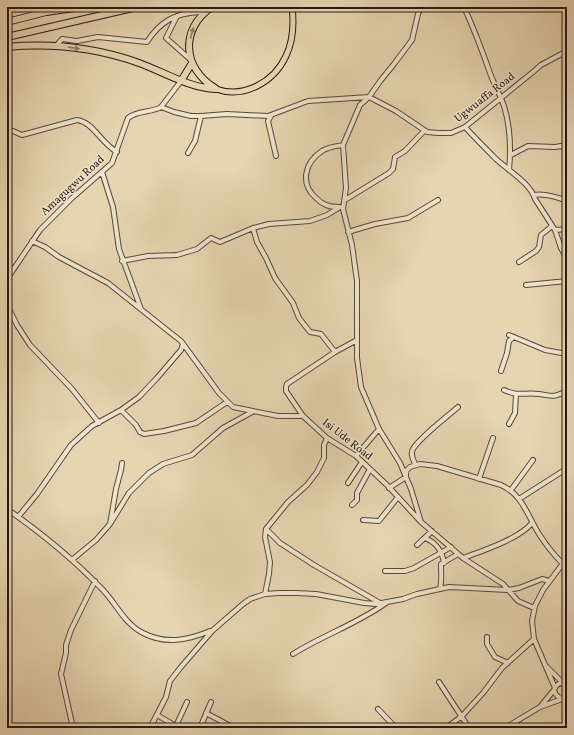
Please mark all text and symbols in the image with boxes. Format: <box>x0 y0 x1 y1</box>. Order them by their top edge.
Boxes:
one-way arrow <box>189 27 195 39</box>
one-way arrow <box>68 45 80 51</box>
street label: Ugwuaffa Road <box>452 70 518 126</box>
street label: Amagugwu Road <box>38 152 108 220</box>
street label: Isi Ude Road <box>319 416 375 464</box>

